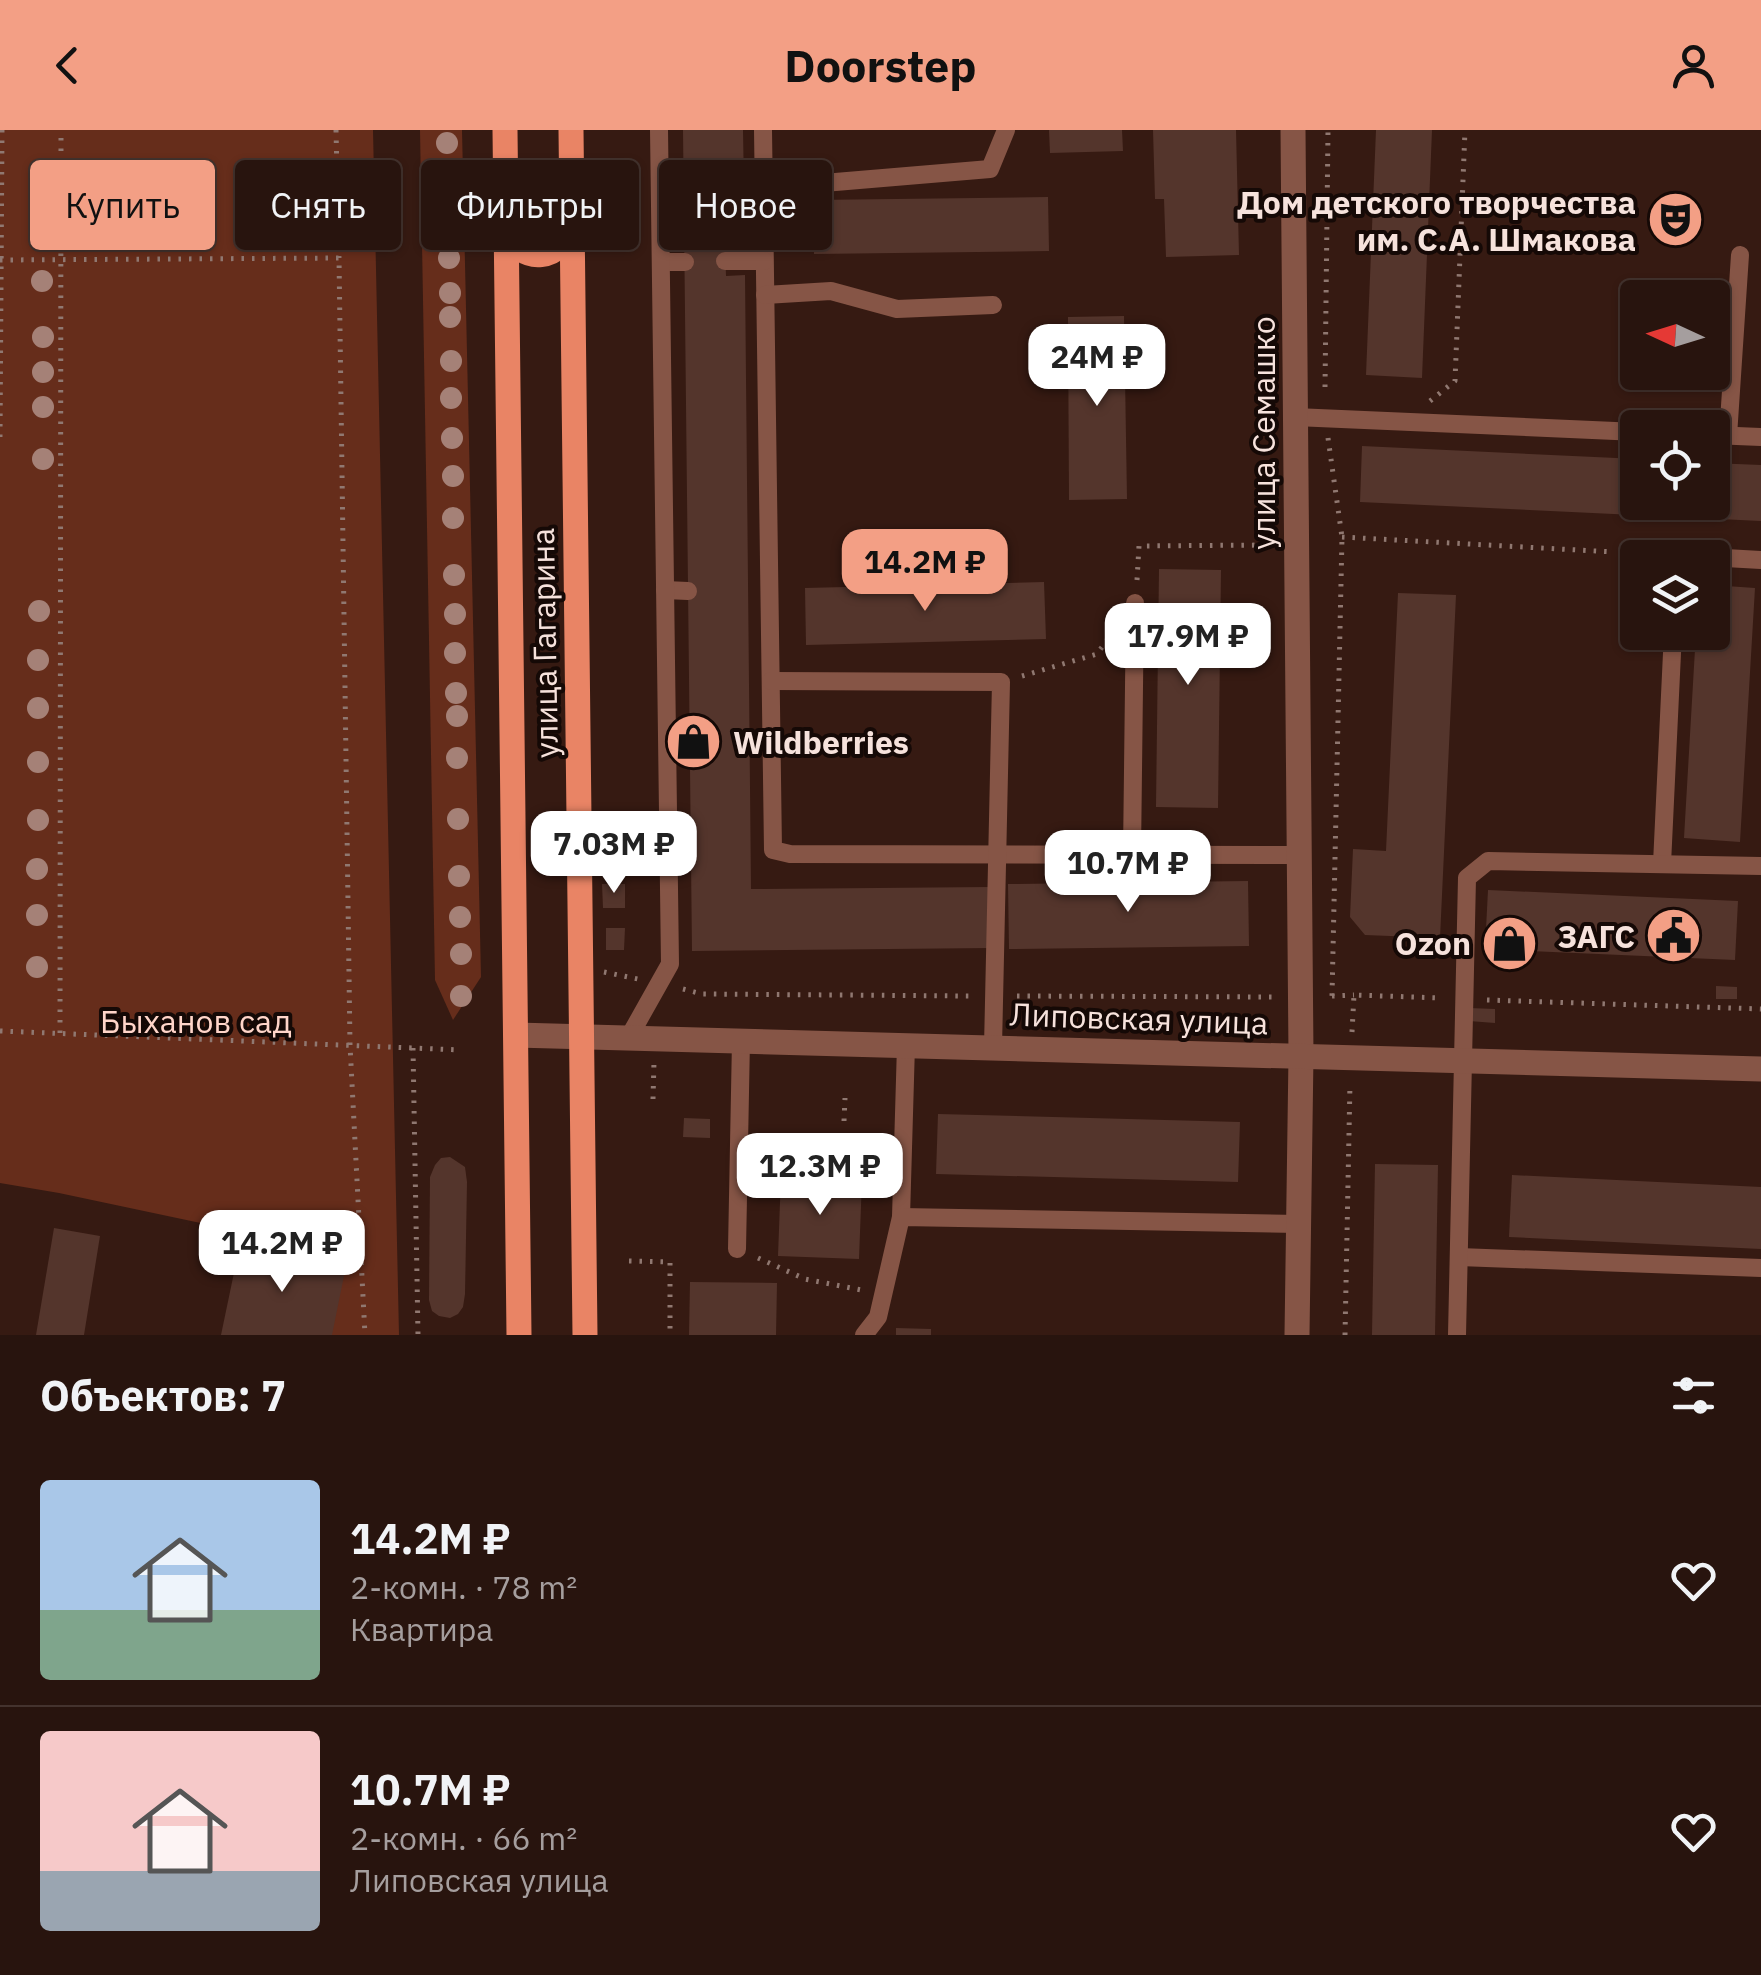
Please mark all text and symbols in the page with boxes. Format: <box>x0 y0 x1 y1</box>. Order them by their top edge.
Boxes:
text: Doorstep <box>784 36 977 94</box>
icon: back <box>40 38 95 93</box>
icon: person <box>1666 38 1721 93</box>
chip: Купить <box>30 160 215 250</box>
chip: Снять <box>235 160 401 250</box>
chip: Фильтры <box>421 160 639 250</box>
chip: Новое <box>659 160 832 250</box>
place label: Дом детского творчества им. С.А. Шмакова <box>1237 181 1636 260</box>
theatre icon: Дом детского творчества им. С.А. Шмакова <box>1645 190 1705 250</box>
north arrow <box>1620 280 1730 390</box>
map controls <box>1620 280 1730 650</box>
street label: улица Семашко <box>1242 316 1284 550</box>
pin: 24M ₽ <box>1027 324 1167 409</box>
text: 24M ₽ <box>1050 335 1144 377</box>
button: locate <box>1620 410 1730 520</box>
street label: улица Гагарина <box>521 527 567 759</box>
pin: 14.2M ₽ <box>833 529 1017 614</box>
text: 14.2M ₽ <box>864 540 986 582</box>
button: layers <box>1620 540 1730 650</box>
pin: 17.9M ₽ <box>1096 603 1280 688</box>
text: 17.9M ₽ <box>1127 614 1249 656</box>
shop icon: Wildberries <box>664 712 724 772</box>
place label: Wildberries <box>733 721 909 763</box>
pin: 7.03M ₽ <box>522 811 706 896</box>
text: 7.03M ₽ <box>553 822 675 864</box>
pin: 10.7M ₽ <box>1036 830 1220 915</box>
text: 10.7M ₽ <box>1067 841 1189 883</box>
public building icon: ЗАГС <box>1644 906 1704 966</box>
shop icon: Ozon <box>1480 913 1540 973</box>
place label: ЗАГС <box>1558 915 1635 957</box>
place label: Ozon <box>1395 922 1471 964</box>
street label: Липовская улица <box>1009 993 1269 1043</box>
park label: Быханов сад <box>100 1000 292 1042</box>
pin: 12.3M ₽ <box>728 1133 912 1218</box>
text: 12.3M ₽ <box>759 1144 881 1186</box>
pin: 14.2M ₽ <box>190 1210 374 1295</box>
text: 14.2M ₽ <box>221 1221 343 1263</box>
text: Объектов: 7 <box>40 1368 286 1423</box>
icon: filters <box>1666 1368 1721 1423</box>
text: 14.2M ₽ <box>350 1511 511 1566</box>
icon: home <box>120 1520 240 1640</box>
icon: heart <box>1666 1553 1721 1608</box>
text: 2-комн. · 78 m² <box>350 1566 577 1608</box>
text: Квартира <box>350 1608 493 1650</box>
text: 10.7M ₽ <box>350 1762 511 1817</box>
icon: home <box>120 1771 240 1891</box>
icon: heart <box>1666 1804 1721 1859</box>
text: 2-комн. · 66 m² <box>350 1817 577 1859</box>
text: Липовская улица <box>350 1859 609 1901</box>

